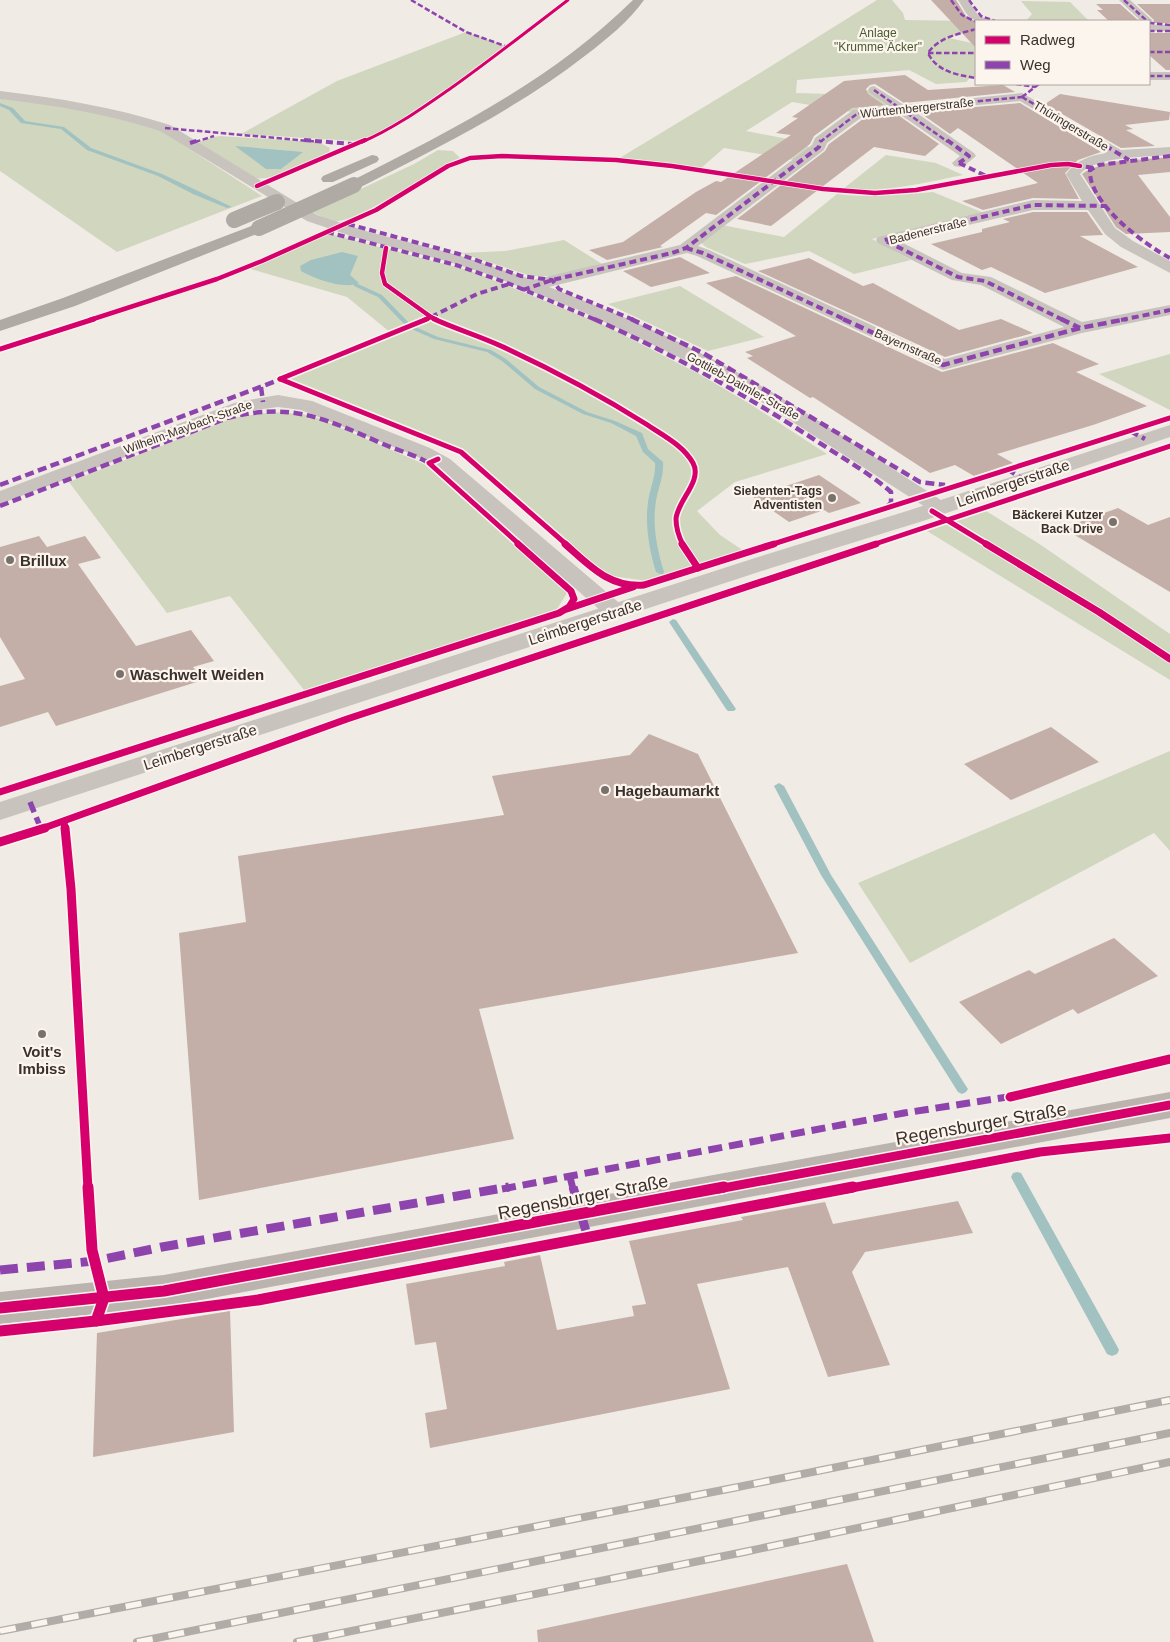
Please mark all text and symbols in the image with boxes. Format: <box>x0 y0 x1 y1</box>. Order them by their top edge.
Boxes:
legend <box>975 20 1150 85</box>
park label: Anlage "Krumme Äcker" <box>834 26 922 54</box>
text: Radweg <box>1020 31 1075 48</box>
text: Weg <box>1020 56 1051 73</box>
street label: Württembergerstraße <box>860 95 975 121</box>
street label: Thüringerstraße <box>1031 98 1111 154</box>
street label: Badenerstraße <box>888 215 969 247</box>
street label: Bayernstraße <box>872 326 944 368</box>
street label: Gottlieb-Daimler-Straße <box>684 349 802 423</box>
street label: Wilhelm-Maybach-Straße <box>122 397 254 457</box>
street label: Leimbergerstraße <box>954 456 1072 510</box>
place label: Siebenten-Tags Adventisten <box>734 484 822 512</box>
marker: Siebenten-Tags Adventisten <box>826 492 838 504</box>
place label: Bäckerei Kutzer Back Drive <box>1012 508 1103 536</box>
marker: Bäckerei Kutzer Back Drive <box>1107 516 1119 528</box>
place label: Brillux <box>20 552 67 569</box>
marker: Brillux <box>4 554 16 566</box>
street label: Leimbergerstraße <box>526 596 644 648</box>
place label: Waschwelt Weiden <box>130 666 264 683</box>
marker: Waschwelt Weiden <box>114 668 126 680</box>
street label: Leimbergerstraße <box>141 721 259 773</box>
place label: Hagebaumarkt <box>615 782 719 799</box>
marker: Hagebaumarkt <box>599 784 611 796</box>
marker: Voit's Imbiss <box>36 1028 48 1040</box>
place label: Voit's Imbiss <box>18 1043 66 1077</box>
street label: Regensburger Straße <box>894 1099 1068 1149</box>
street label: Regensburger Straße <box>496 1171 670 1223</box>

